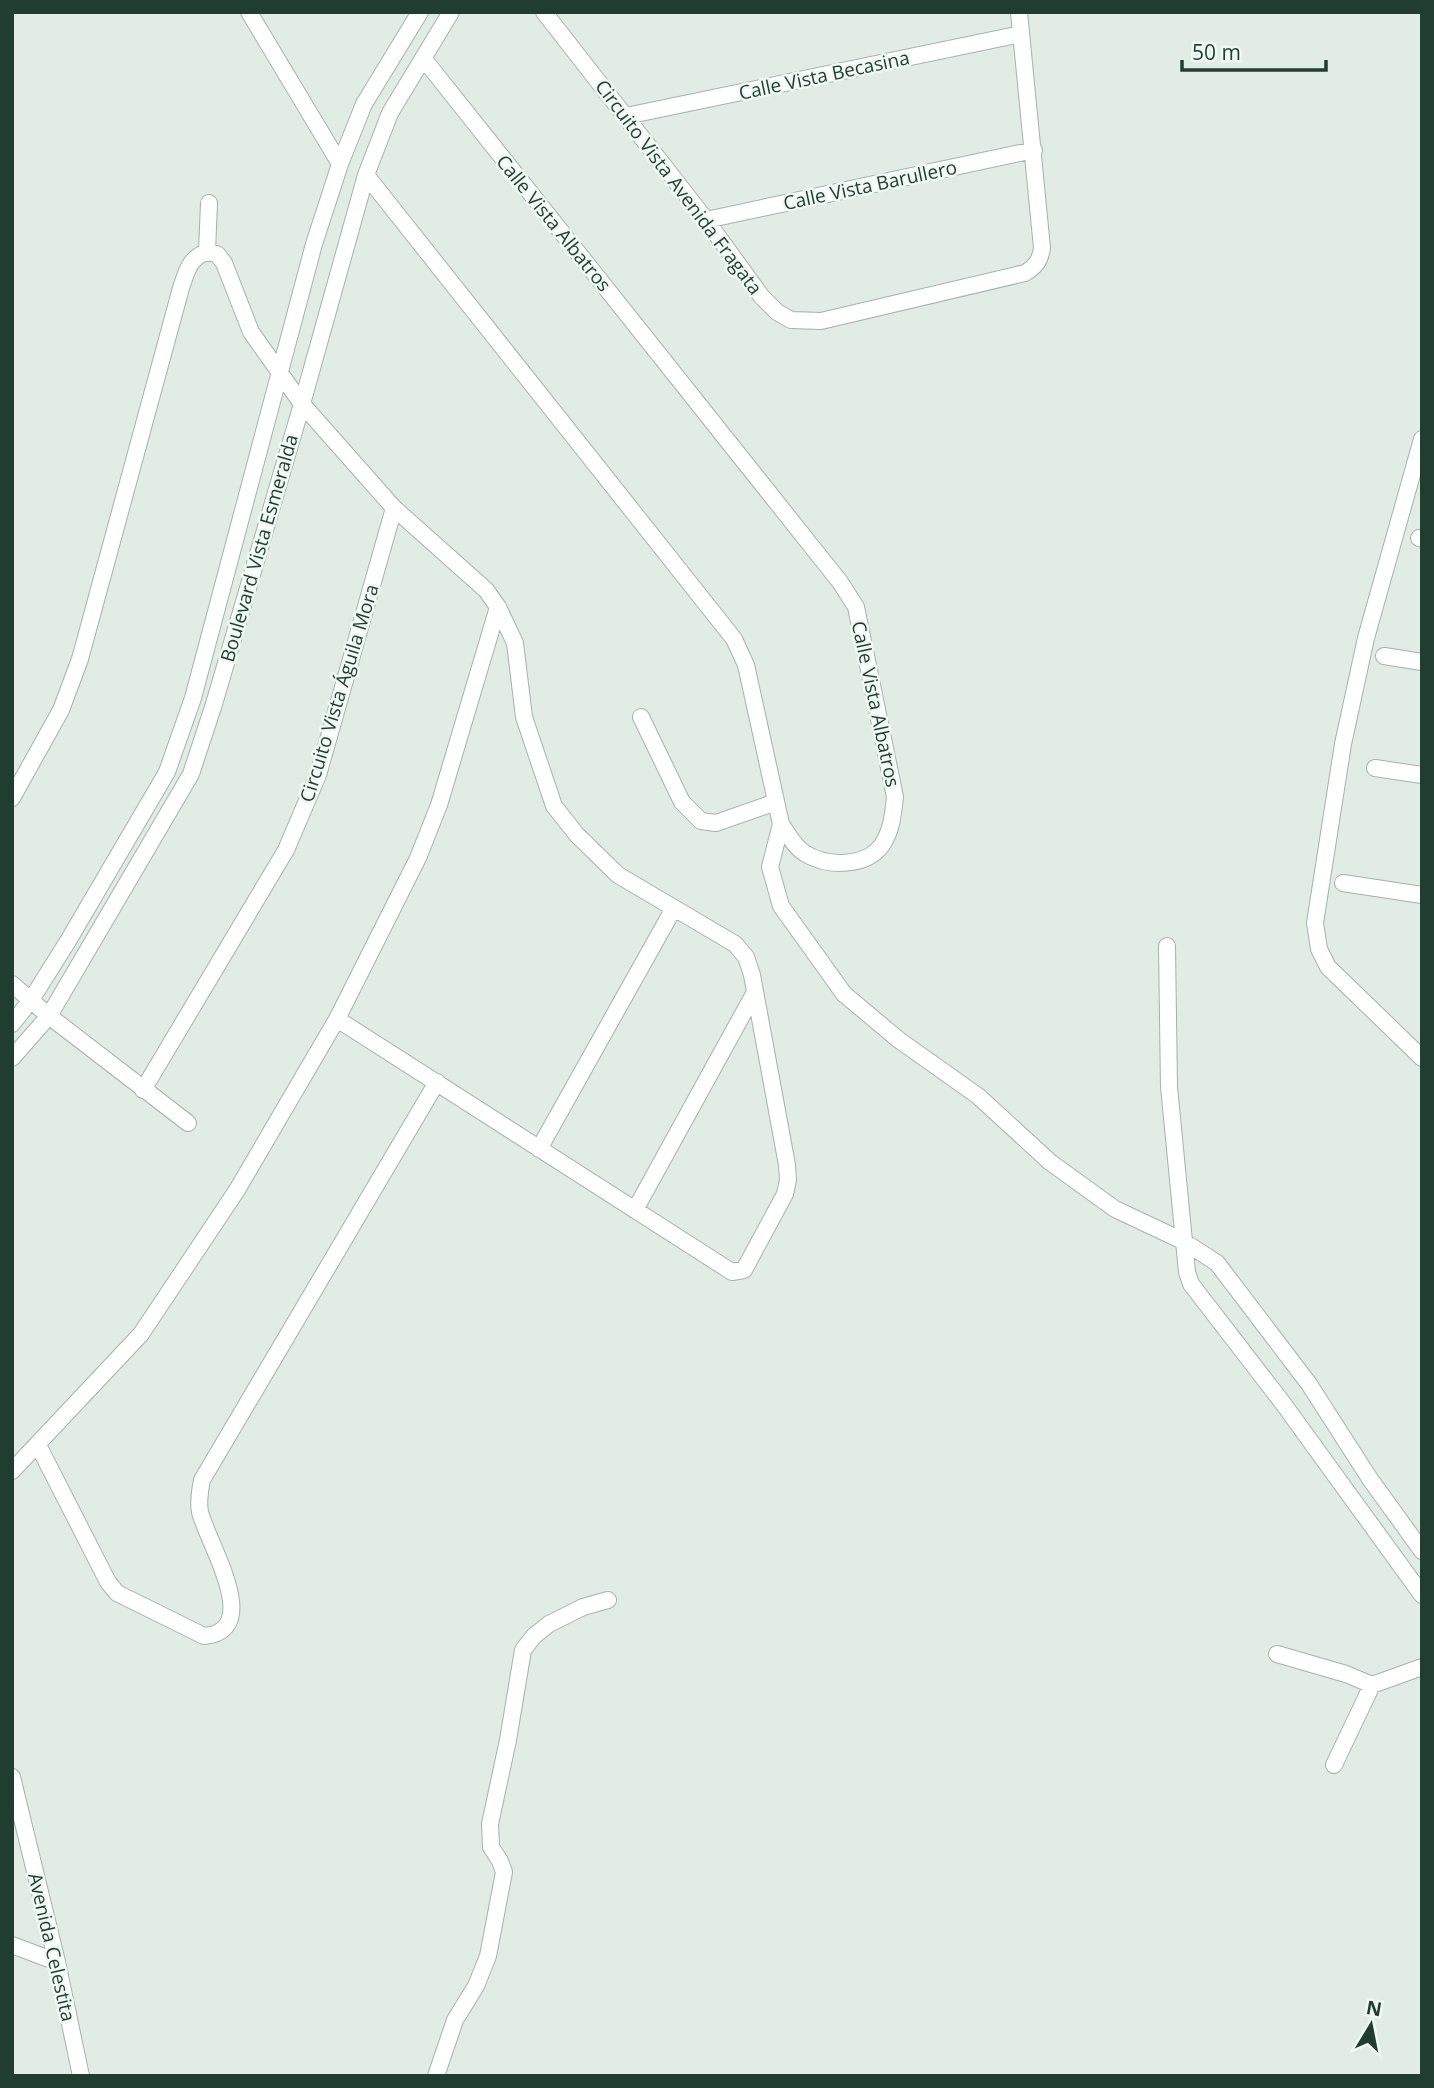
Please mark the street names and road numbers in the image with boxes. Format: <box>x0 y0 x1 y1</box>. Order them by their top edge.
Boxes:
street label: Calle Vista Becasina <box>736 44 912 106</box>
street label: Circuito Vista Avenida Fragata <box>590 74 768 300</box>
street label: Calle Vista Albatros <box>491 149 617 297</box>
street label: Calle Vista Barullero <box>781 154 959 216</box>
street label: Boulevard Vista Esmeralda <box>214 431 304 665</box>
street label: Circuito Vista Águila Mora <box>293 581 385 805</box>
street label: Calle Vista Albatros <box>846 619 906 789</box>
street label: Avenida Celestita <box>22 1870 82 2024</box>

